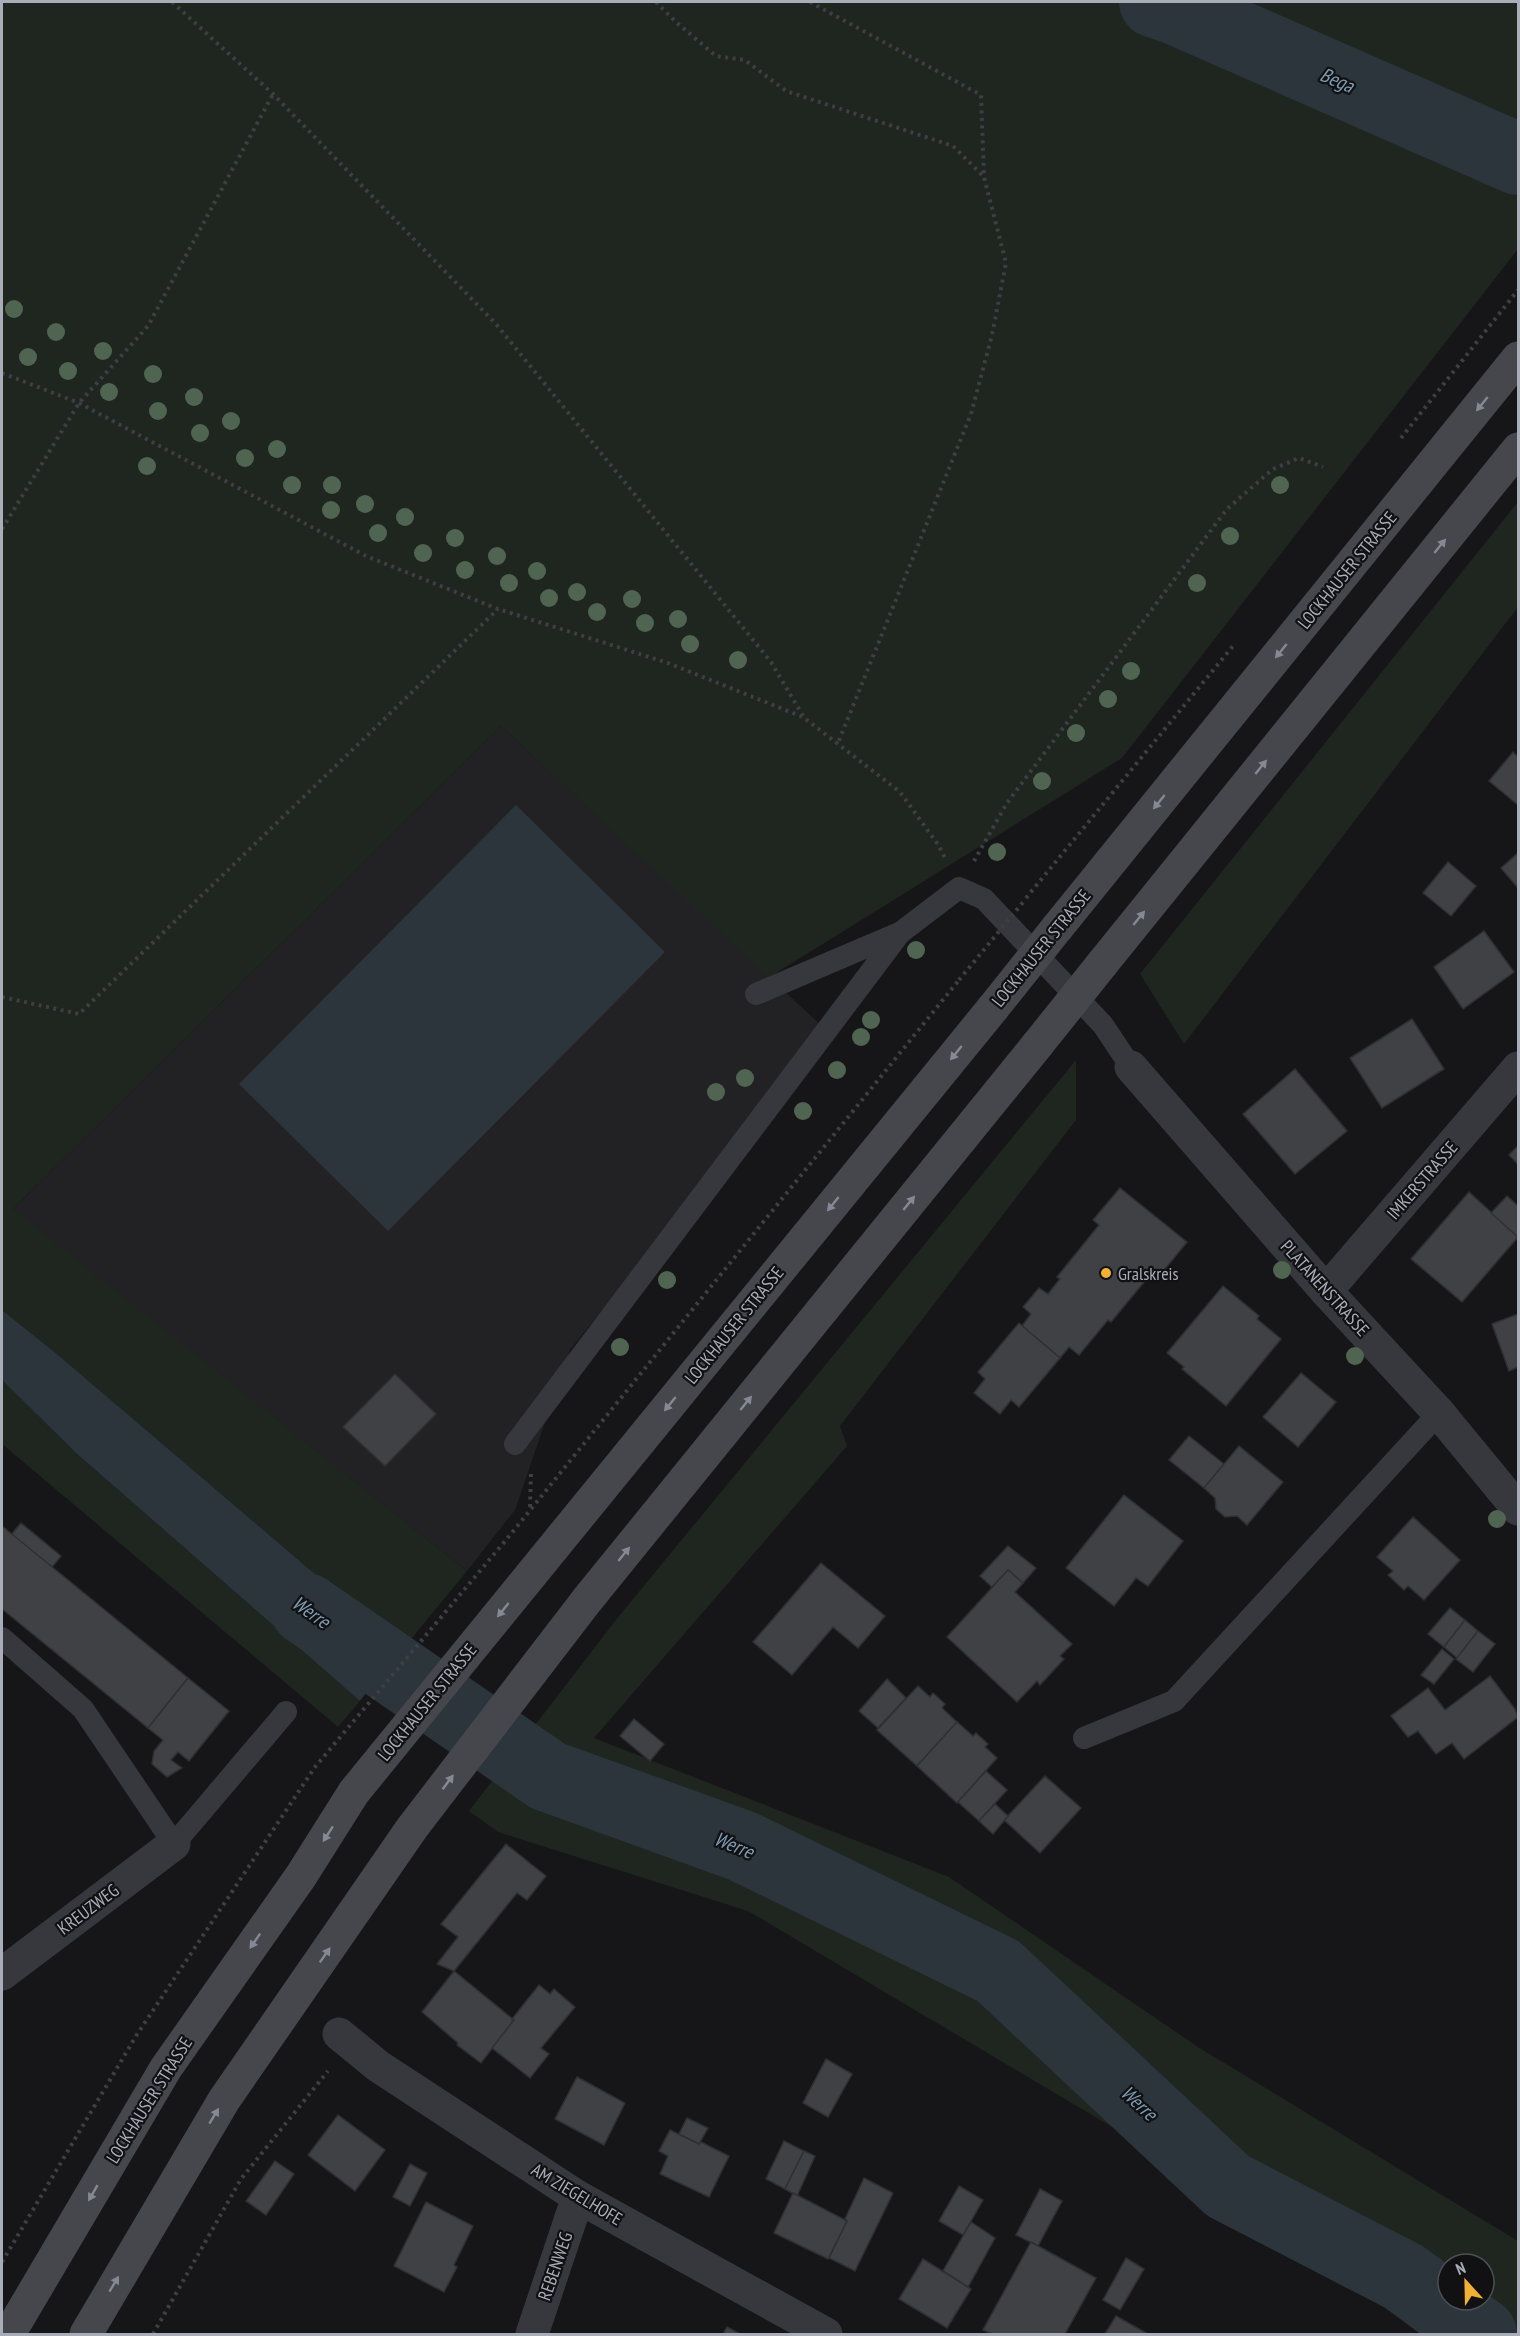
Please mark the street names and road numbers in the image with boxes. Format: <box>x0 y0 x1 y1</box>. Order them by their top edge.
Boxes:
street label: LOCKHAUSER STRASSE <box>1293 507 1401 633</box>
street label: LOCKHAUSER STRASSE <box>987 885 1095 1011</box>
street label: IMKERSTRASSE <box>1382 1136 1462 1224</box>
street label: PLATANENSTRASSE <box>1276 1235 1374 1341</box>
street label: LOCKHAUSER STRASSE <box>680 1262 788 1388</box>
street label: LOCKHAUSER STRASSE <box>373 1639 481 1765</box>
street label: KREUZWEG <box>53 1878 123 1940</box>
street label: LOCKHAUSER STRASSE <box>101 2033 197 2167</box>
street label: AM ZIEGELHOFE <box>527 2158 627 2230</box>
street label: REBENWEG <box>533 2229 577 2303</box>

